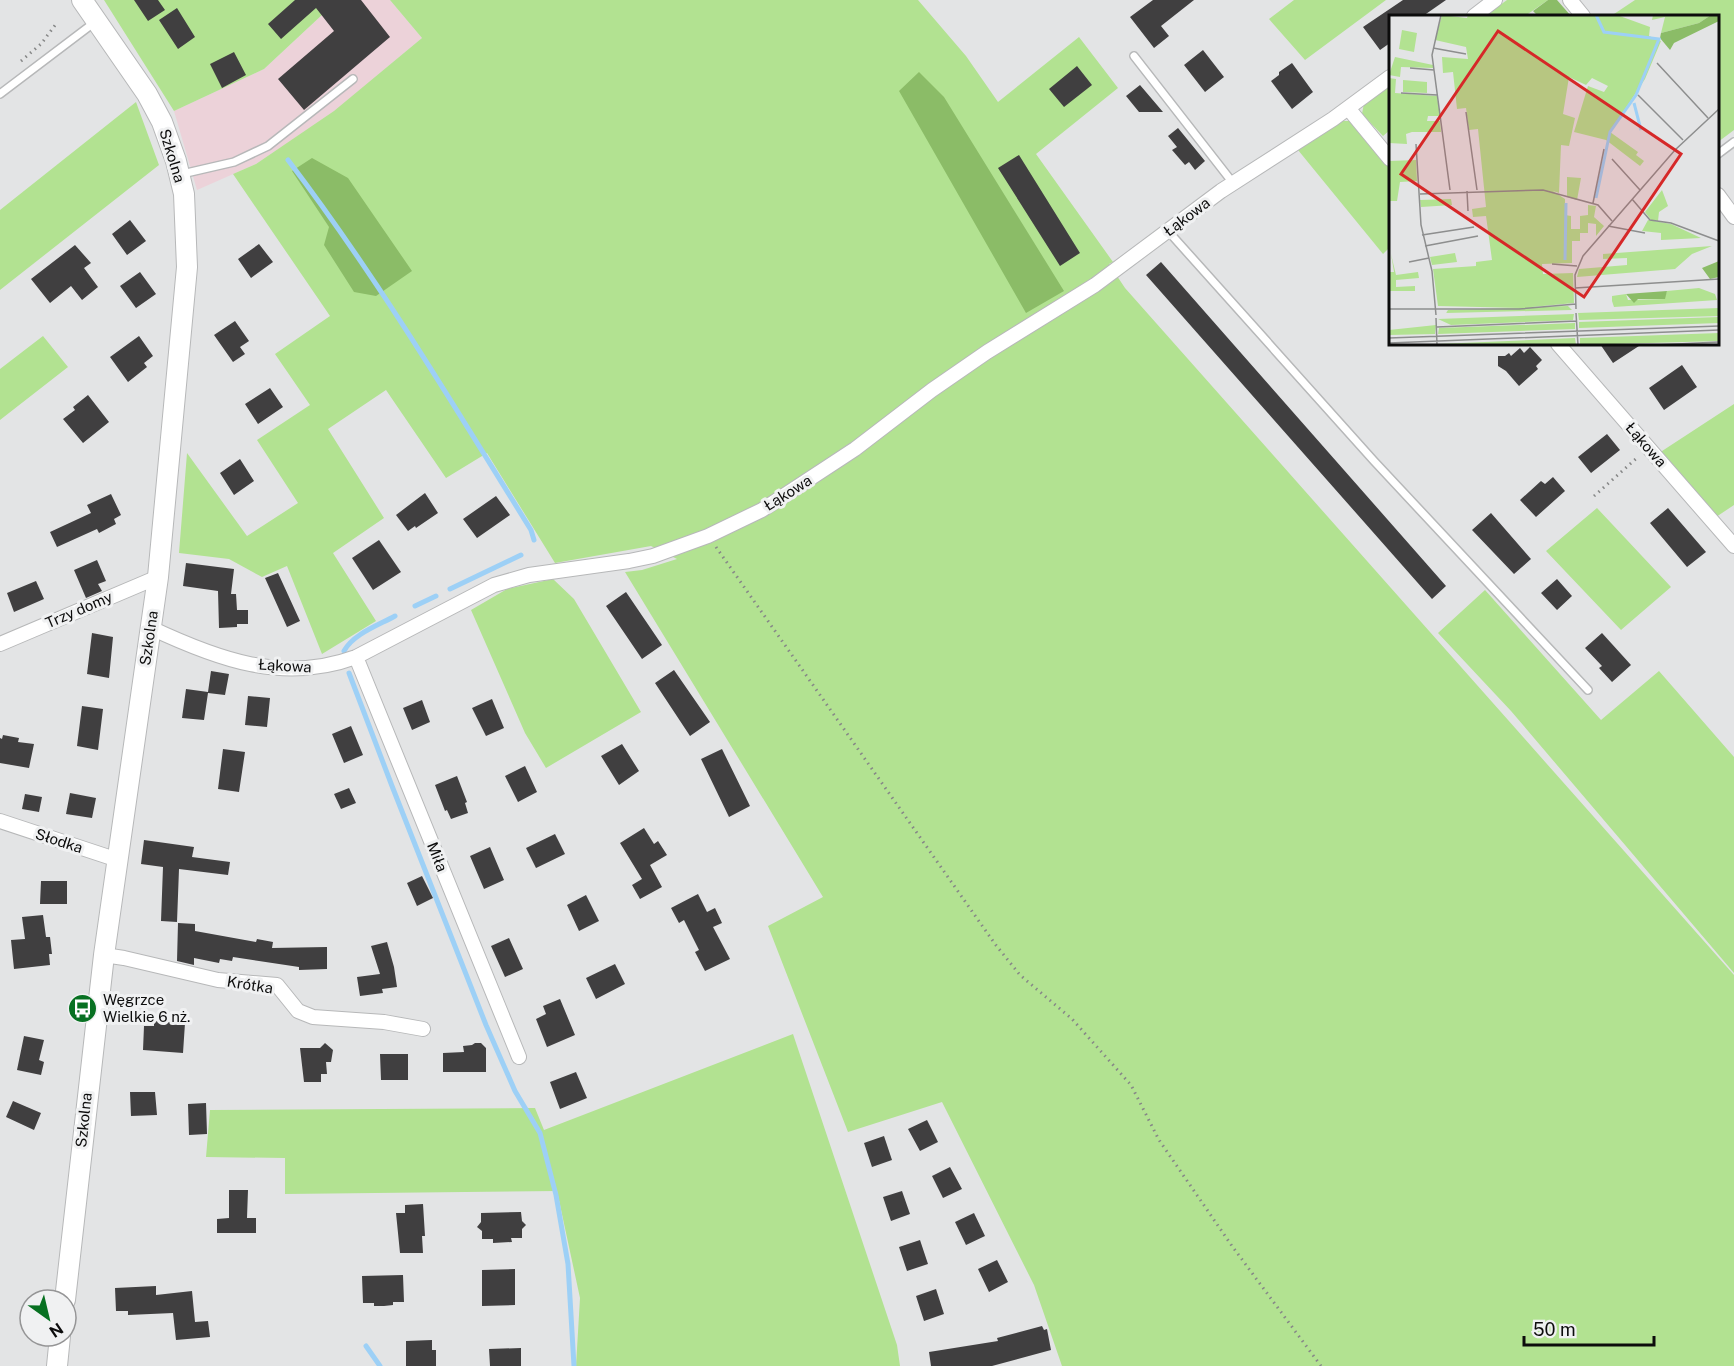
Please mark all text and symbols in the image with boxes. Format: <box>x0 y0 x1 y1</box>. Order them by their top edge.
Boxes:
inset map <box>1389 15 1719 345</box>
street label: Szkolna <box>156 127 189 185</box>
street label: Łąkowa <box>1160 194 1213 239</box>
street label: Łąkowa <box>1623 419 1670 470</box>
street label: Łąkowa <box>761 471 815 514</box>
street label: Trzy domy <box>43 588 115 631</box>
street label: Szkolna <box>136 609 161 666</box>
street label: Łąkowa <box>258 656 312 675</box>
street label: Słodka <box>33 825 85 856</box>
street label: Miła <box>424 840 451 874</box>
street label: Krótka <box>226 972 274 997</box>
place label: Węgrzce Wielkie 6 nż. <box>103 991 190 1025</box>
bus stop icon: Węgrzce Wielkie 6 nż. <box>66 993 98 1025</box>
street label: Szkolna <box>72 1092 95 1148</box>
north arrow <box>18 1288 78 1348</box>
scale bar <box>1524 1309 1654 1347</box>
text: N <box>46 1319 67 1341</box>
text: 50 m <box>1533 1319 1576 1340</box>

